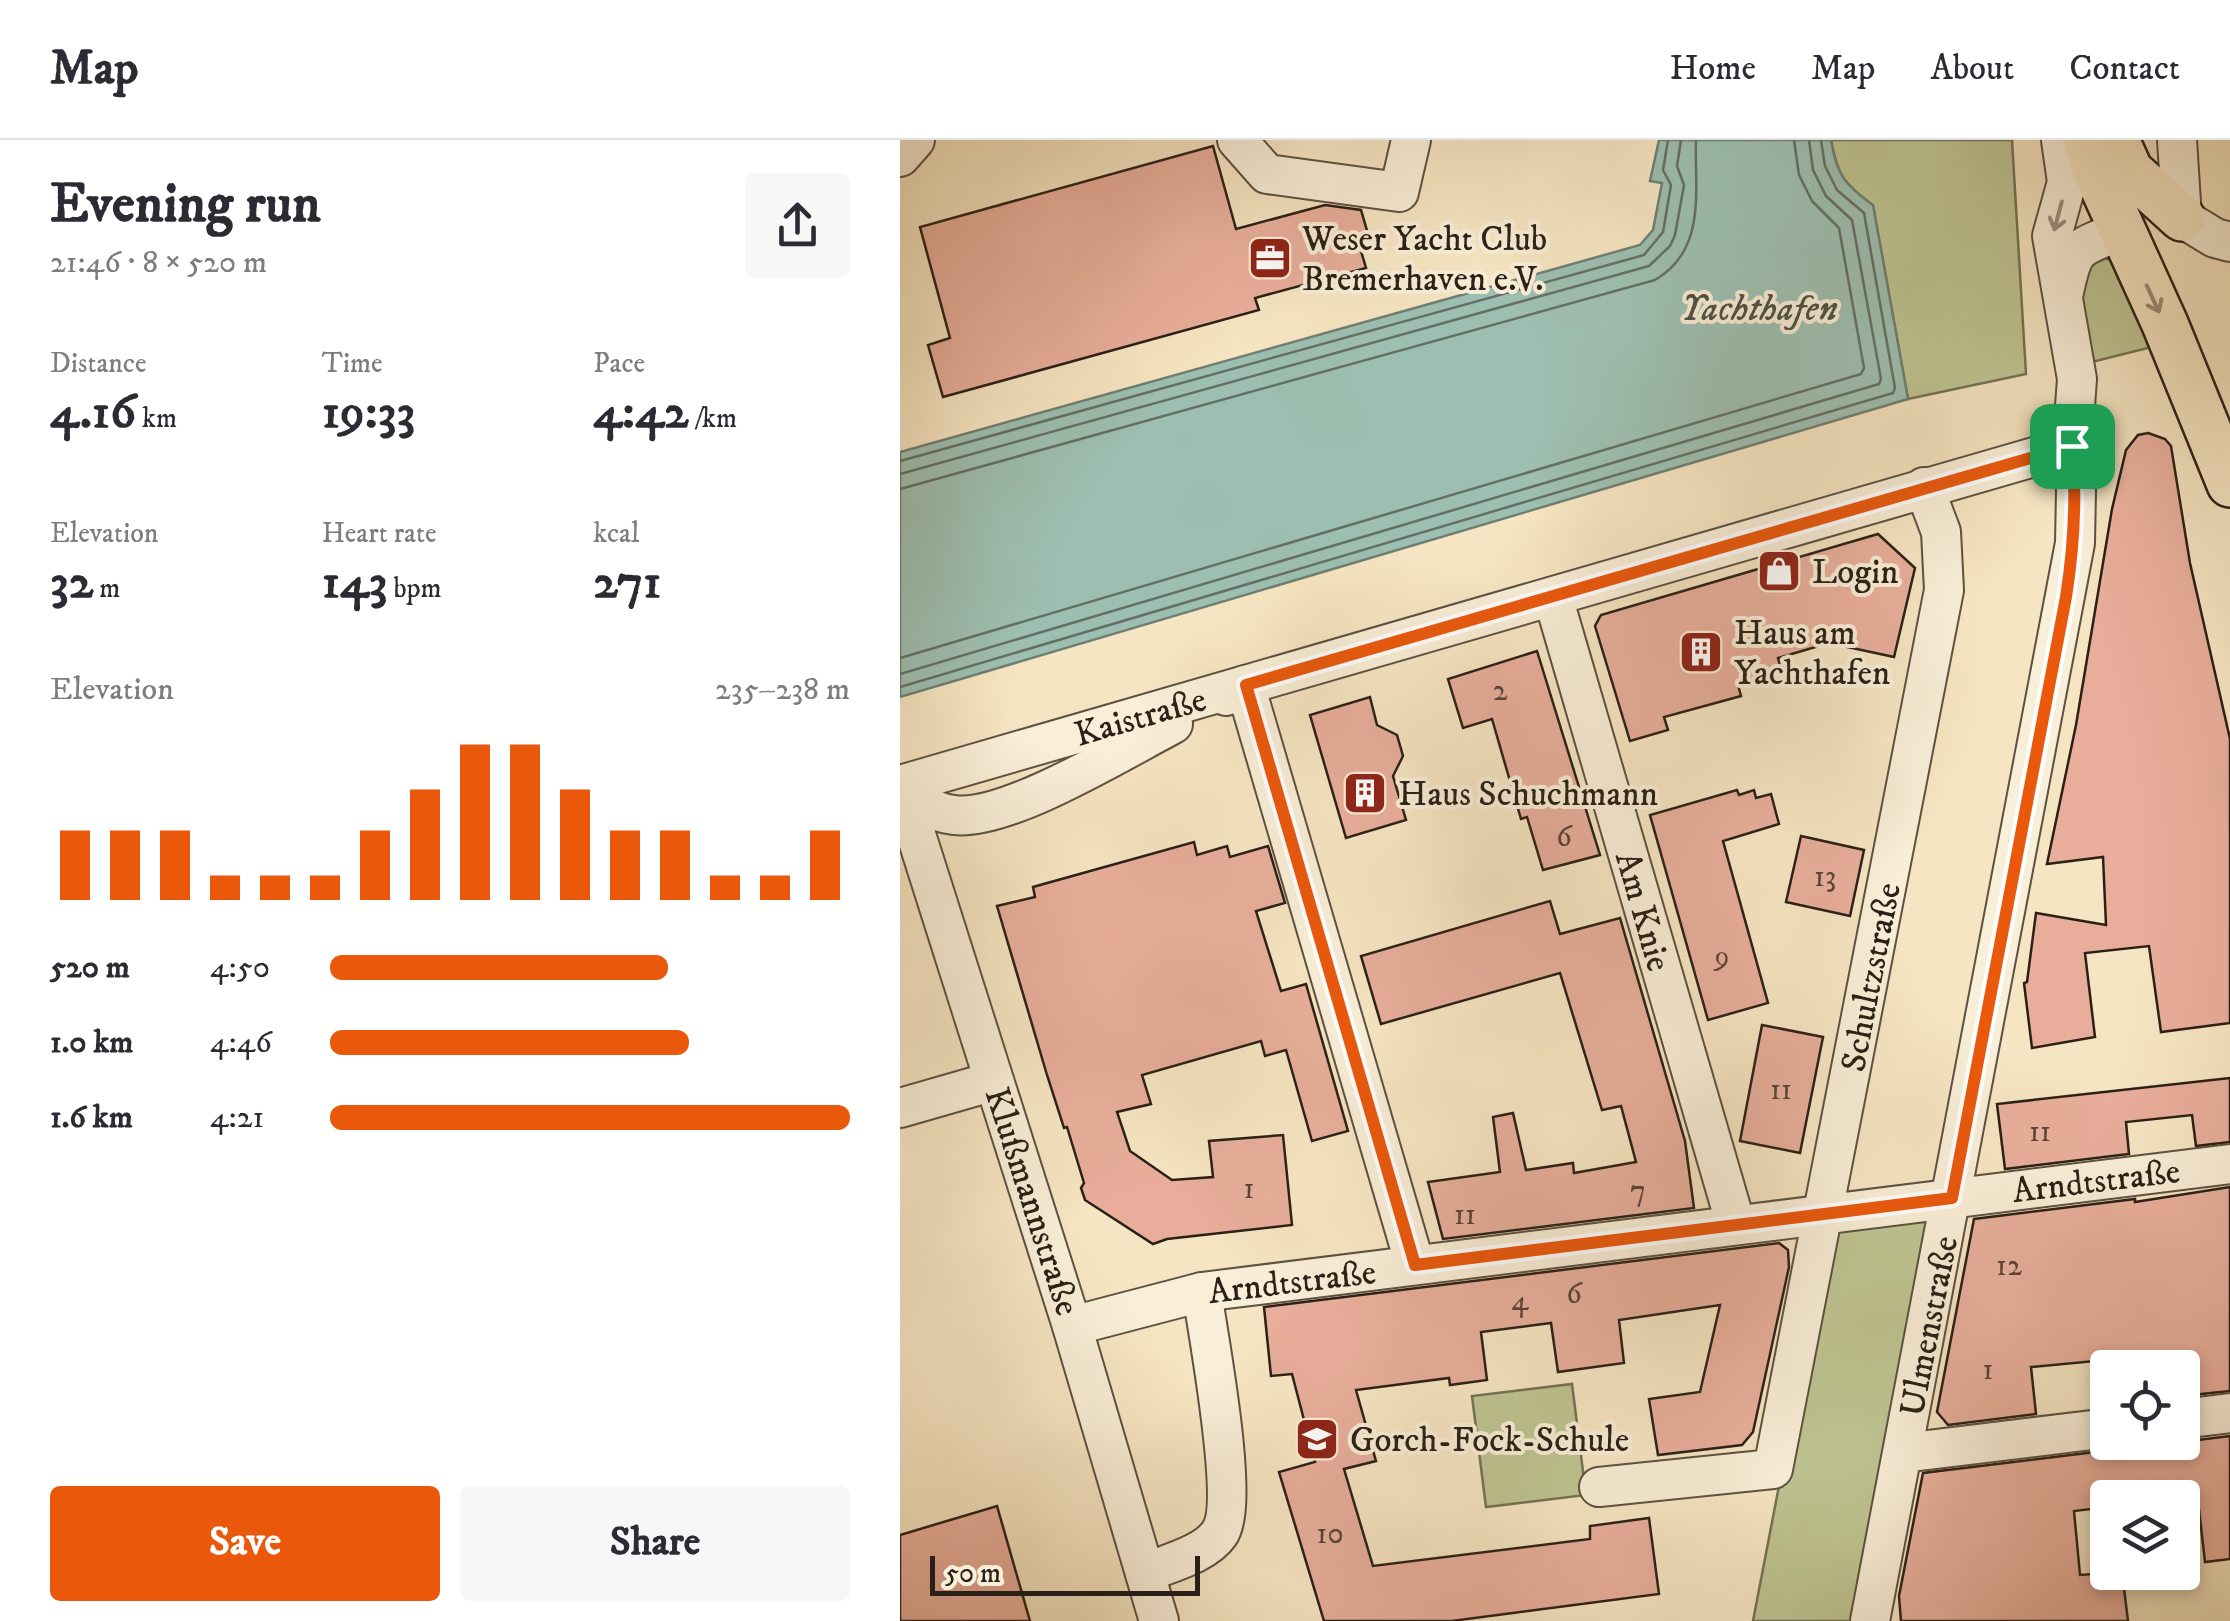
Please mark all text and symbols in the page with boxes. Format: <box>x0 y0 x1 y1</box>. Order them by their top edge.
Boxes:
text: Map <box>50 39 138 99</box>
text: Home <box>1669 47 1756 91</box>
text: Map <box>1811 47 1875 91</box>
text: About <box>1930 47 2014 91</box>
text: Contact <box>2069 47 2180 91</box>
text: Evening run <box>50 171 321 240</box>
button: share <box>745 173 850 278</box>
one-way arrow <box>2047 200 2066 231</box>
place label: Weser Yacht Club Bremerhaven e.V. <box>1301 218 1547 302</box>
office icon: Weser Yacht Club Bremerhaven e.V. <box>1247 235 1293 281</box>
text: 21:46 · 8 × 520 m <box>50 243 267 283</box>
one-way arrow <box>2145 283 2164 313</box>
water label: Yachthafen <box>1680 285 1838 333</box>
text: Distance <box>50 346 146 381</box>
text: Time <box>322 346 382 381</box>
text: Pace <box>593 346 645 381</box>
text: 4.16 <box>50 381 136 444</box>
text: 19:33 <box>322 381 415 444</box>
text: 4:42 <box>593 381 689 444</box>
text: km <box>136 401 177 436</box>
text: /km <box>689 401 737 436</box>
pin <box>2030 404 2115 489</box>
icon: arrive <box>2045 419 2100 474</box>
text: Elevation <box>50 516 158 551</box>
text: Heart rate <box>322 516 437 551</box>
text: kcal <box>593 516 639 551</box>
shop icon: Login <box>1756 548 1802 594</box>
text: 32 <box>50 551 93 614</box>
text: 143 <box>322 551 387 614</box>
text: 271 <box>593 551 661 614</box>
place label: Login <box>1812 551 1899 595</box>
text: m <box>93 571 120 606</box>
text: bpm <box>387 571 442 606</box>
place label: Haus am Yachthafen <box>1734 612 1890 696</box>
building icon: Haus am Yachthafen <box>1678 629 1724 675</box>
text: Elevation <box>50 670 174 710</box>
text: 235–238 m <box>715 670 850 710</box>
house number: 2 <box>1493 673 1508 710</box>
street label: Kaistraße <box>1070 678 1211 758</box>
building icon: Haus Schuchmann <box>1342 770 1388 816</box>
place label: Haus Schuchmann <box>1398 773 1658 817</box>
house number: 6 <box>1556 819 1573 856</box>
street label: Am Knie <box>1604 847 1680 976</box>
house number: 13 <box>1814 859 1836 896</box>
street label: Schultzstraße <box>1832 879 1912 1076</box>
house number: 9 <box>1713 938 1729 975</box>
text: 520 m <box>50 948 130 988</box>
text: 4:50 <box>210 948 270 988</box>
text: 1.0 km <box>50 1023 133 1063</box>
text: 4:46 <box>210 1023 272 1063</box>
house number: 11 <box>1770 1072 1792 1109</box>
street label: Klußmannstraße <box>974 1082 1089 1321</box>
text: 1.6 km <box>50 1098 133 1138</box>
text: 4:21 <box>210 1098 264 1138</box>
house number: 11 <box>2029 1114 2051 1151</box>
street label: Arndtstraße <box>2010 1150 2183 1214</box>
house number: 1 <box>1243 1171 1255 1208</box>
house number: 7 <box>1630 1173 1646 1210</box>
house number: 11 <box>1454 1197 1476 1234</box>
street label: Ulmenstraße <box>1891 1232 1969 1420</box>
house number: 12 <box>1996 1248 2022 1285</box>
street label: Arndtstraße <box>1206 1251 1379 1315</box>
house number: 6 <box>1566 1276 1583 1313</box>
house number: 4 <box>1511 1283 1529 1320</box>
map controls <box>2090 1350 2200 1590</box>
button: locate <box>2090 1350 2200 1460</box>
house number: 1 <box>1982 1352 1994 1389</box>
school or university icon: Gorch-Fock-Schule <box>1294 1416 1340 1462</box>
place label: Gorch-Fock-Schule <box>1350 1419 1629 1463</box>
button: layers <box>2090 1480 2200 1590</box>
button: Save <box>50 1486 440 1601</box>
button: Share <box>460 1486 850 1601</box>
house number: 10 <box>1316 1516 1344 1553</box>
scale bar <box>930 1551 1200 1596</box>
text: 50 m <box>945 1556 1001 1591</box>

